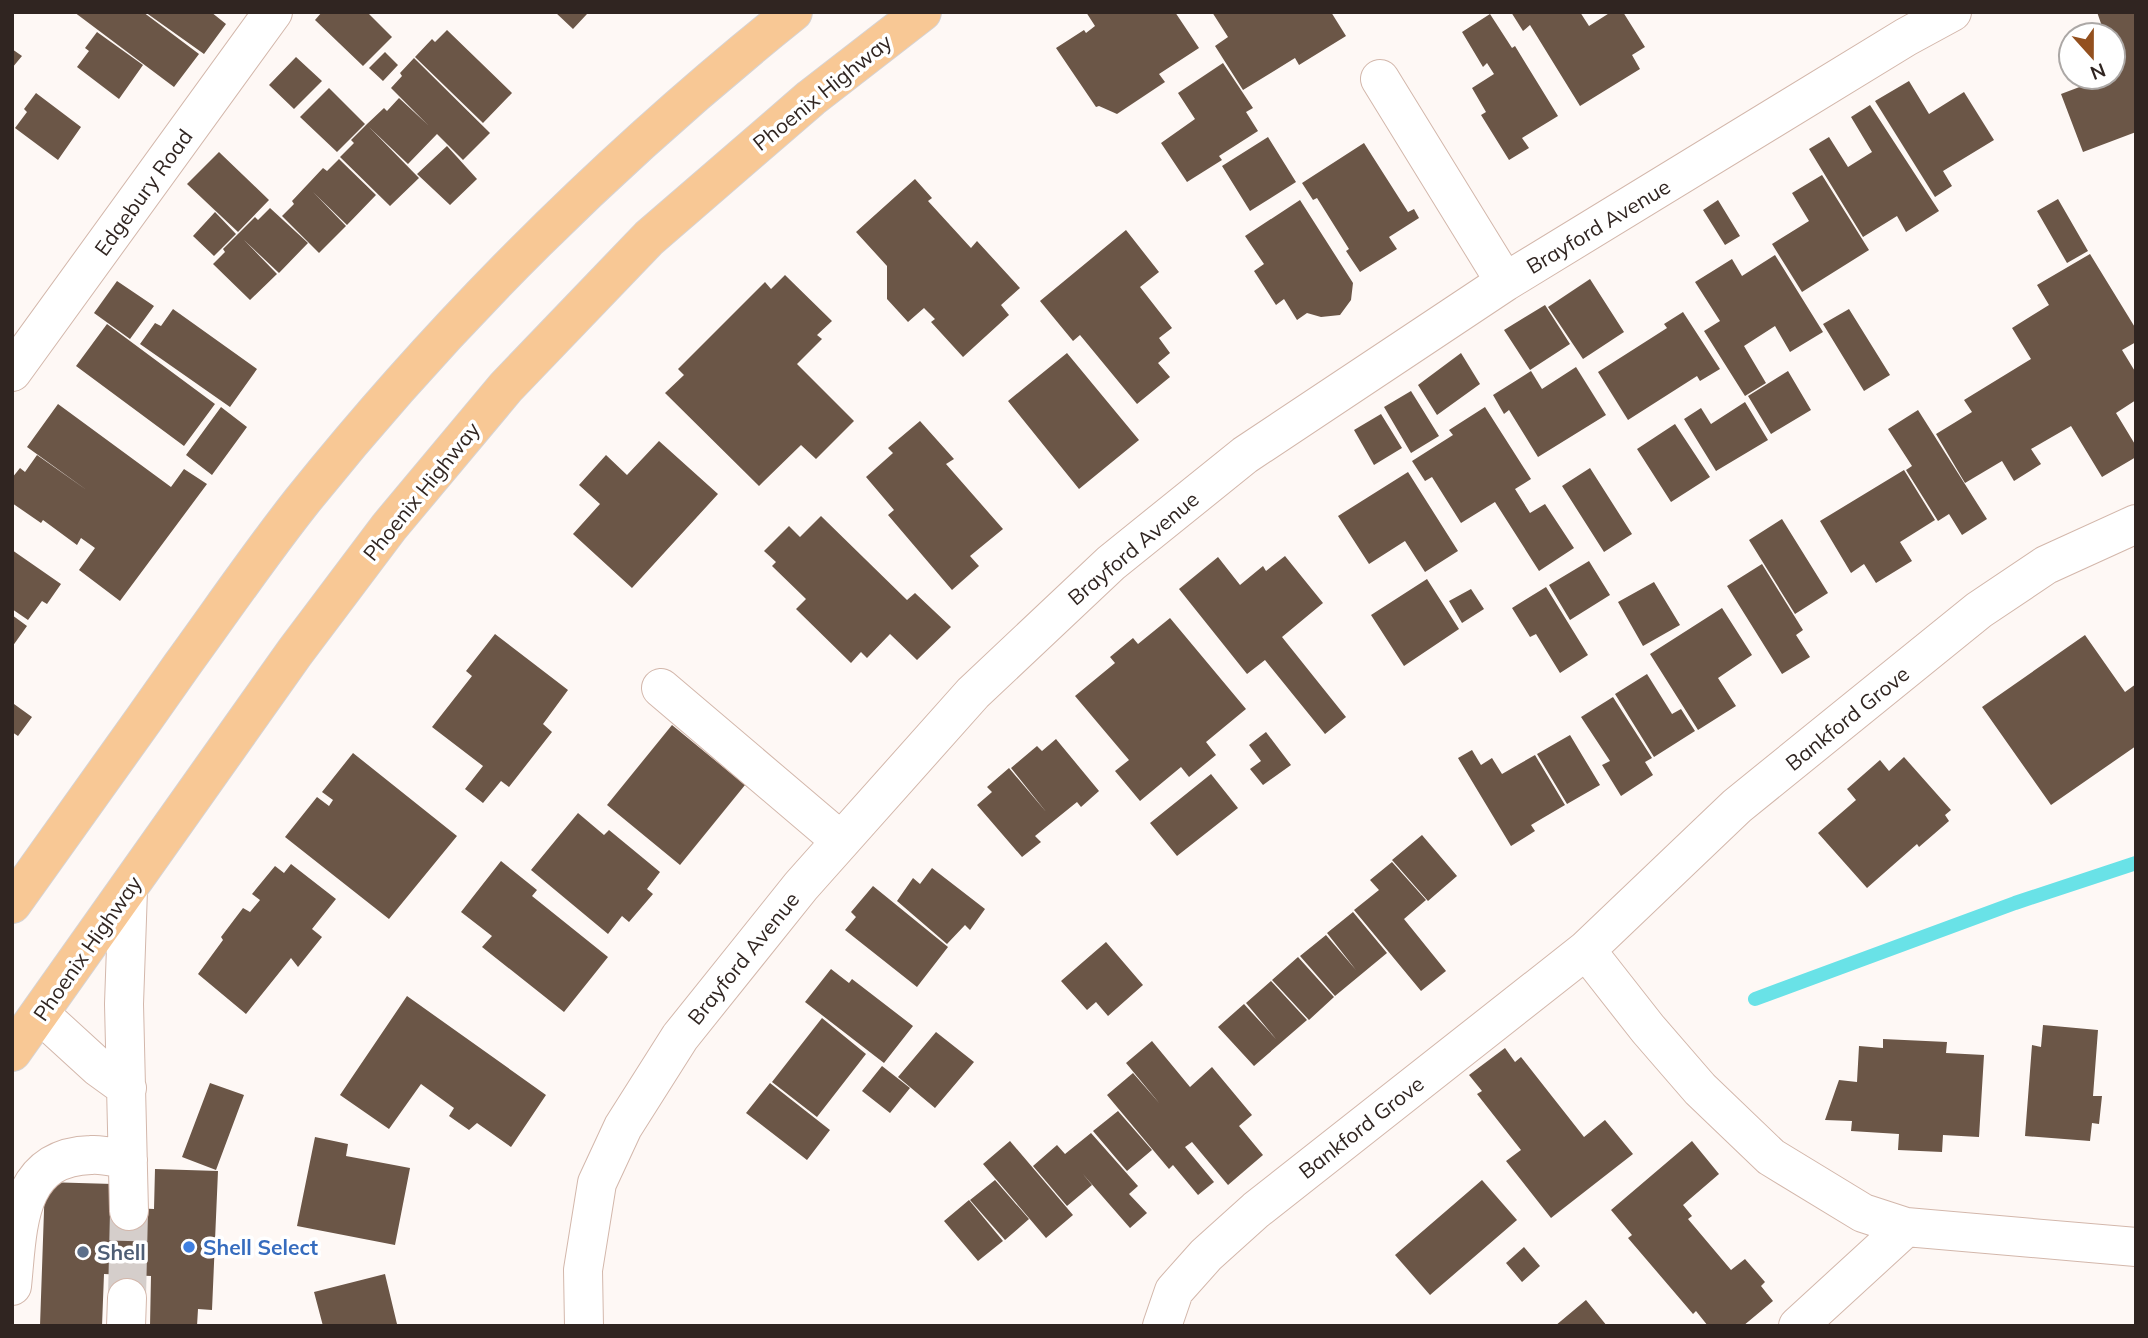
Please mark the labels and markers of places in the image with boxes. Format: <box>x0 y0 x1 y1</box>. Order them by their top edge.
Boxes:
place label: Shell Select <box>203 1234 318 1260</box>
place label: Shell <box>97 1239 146 1265</box>
marker: Shell Select <box>181 1239 197 1255</box>
marker: Shell <box>75 1244 91 1260</box>

